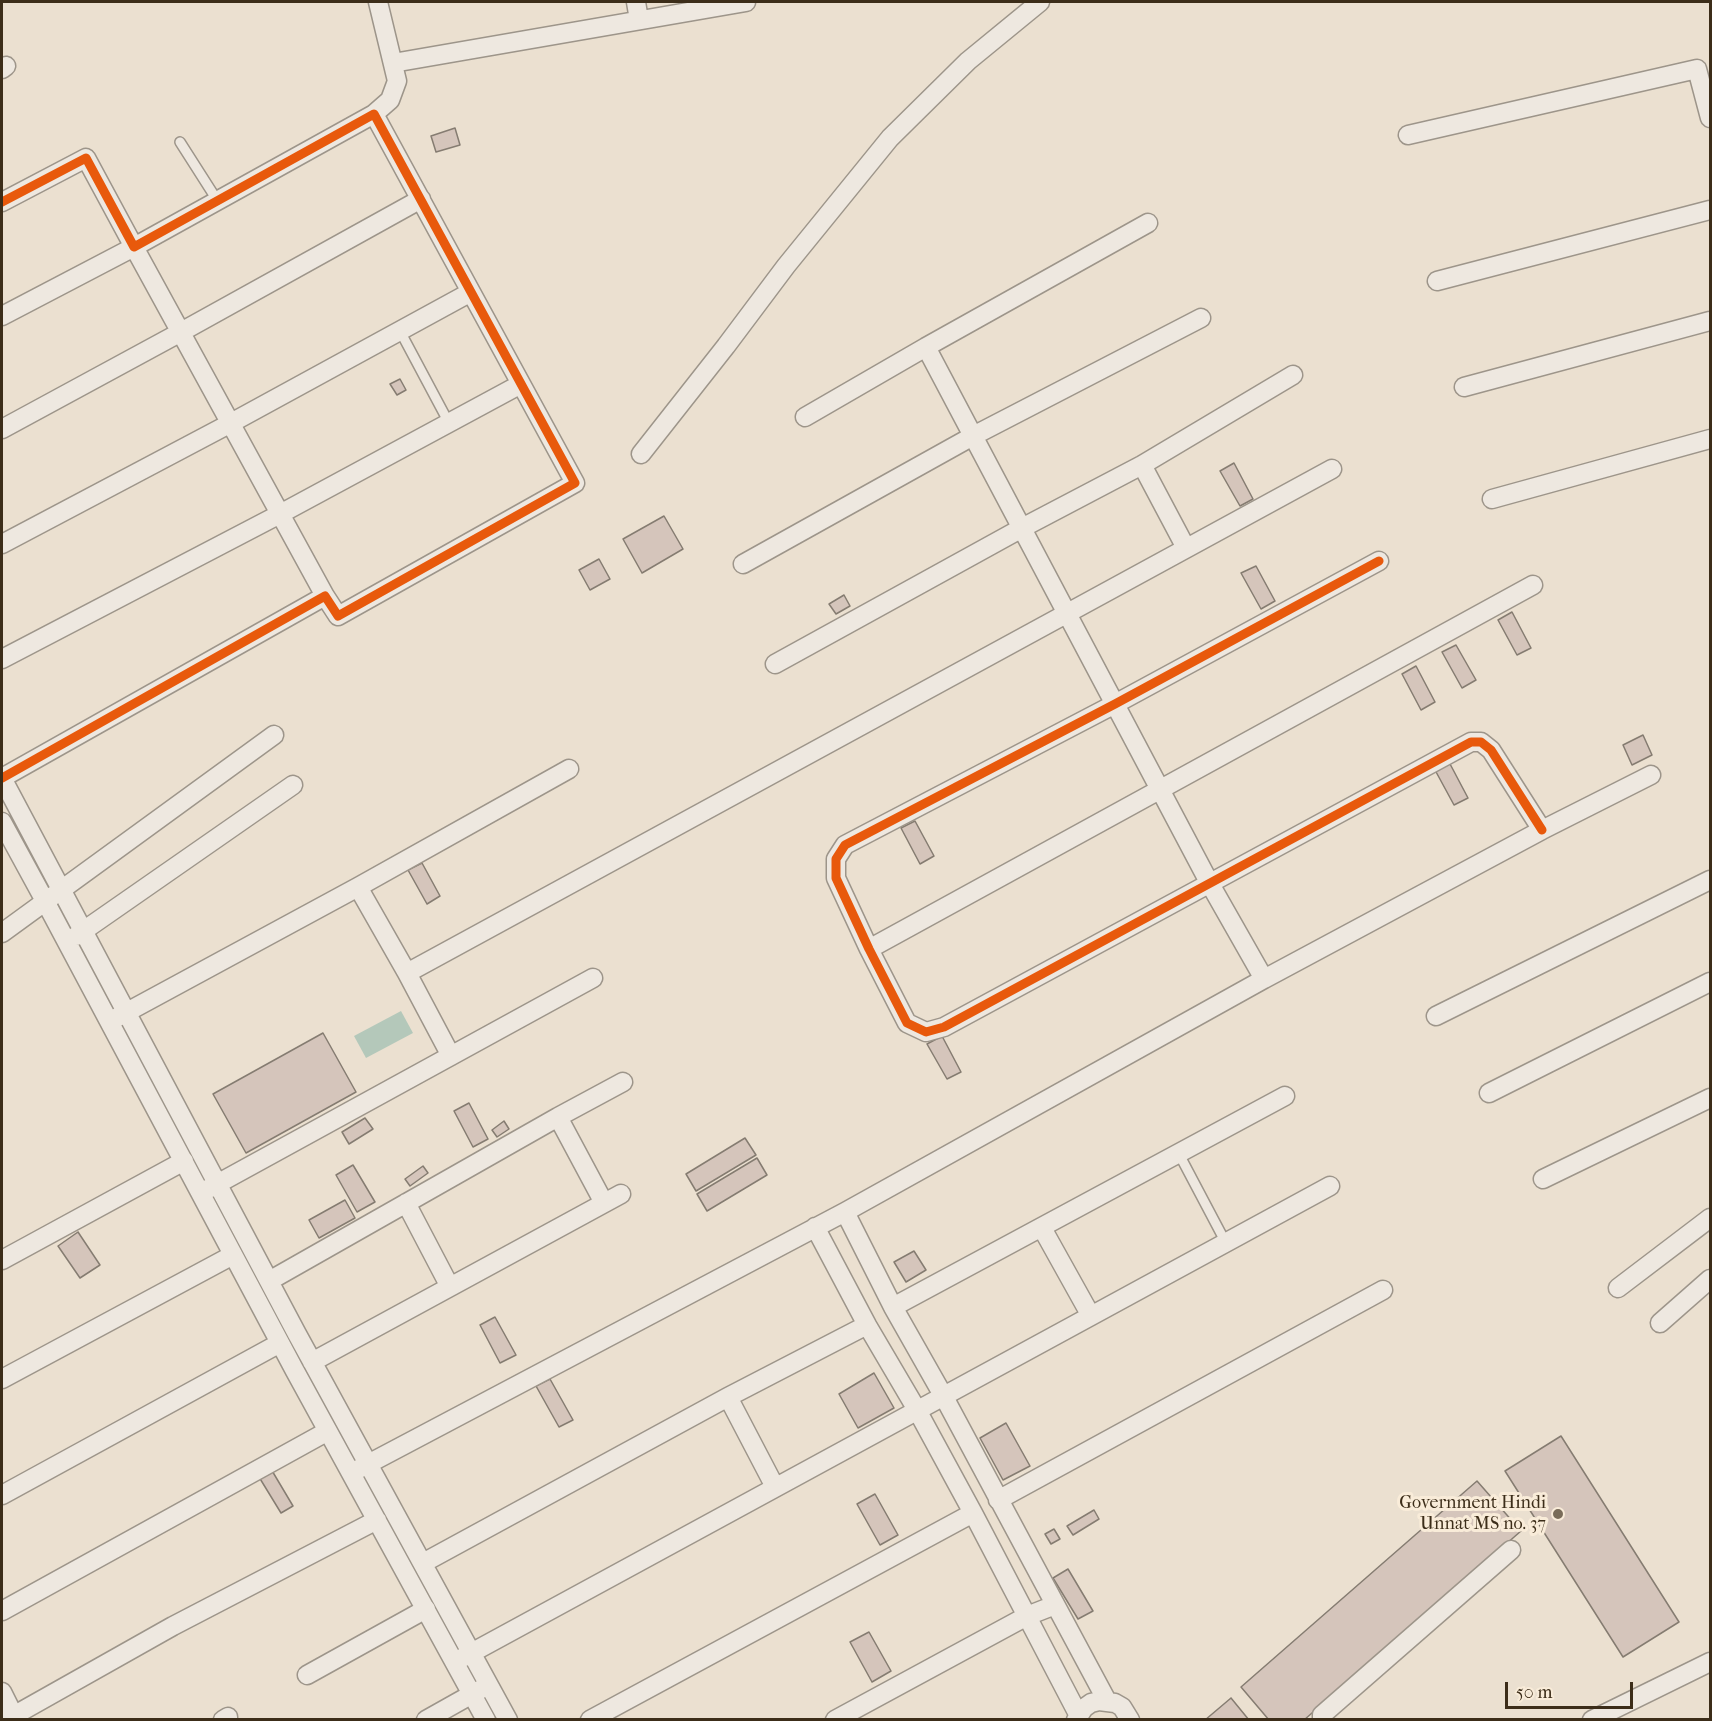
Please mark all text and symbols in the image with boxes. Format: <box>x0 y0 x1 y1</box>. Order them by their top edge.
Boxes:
place label: Government Hindi Unnat MS no. 37 <box>1399 1493 1546 1536</box>
marker: Government Hindi Unnat MS no. 37 <box>1551 1507 1565 1521</box>
scale bar <box>1508 1670 1636 1708</box>
text: 50 m <box>1516 1682 1552 1703</box>

